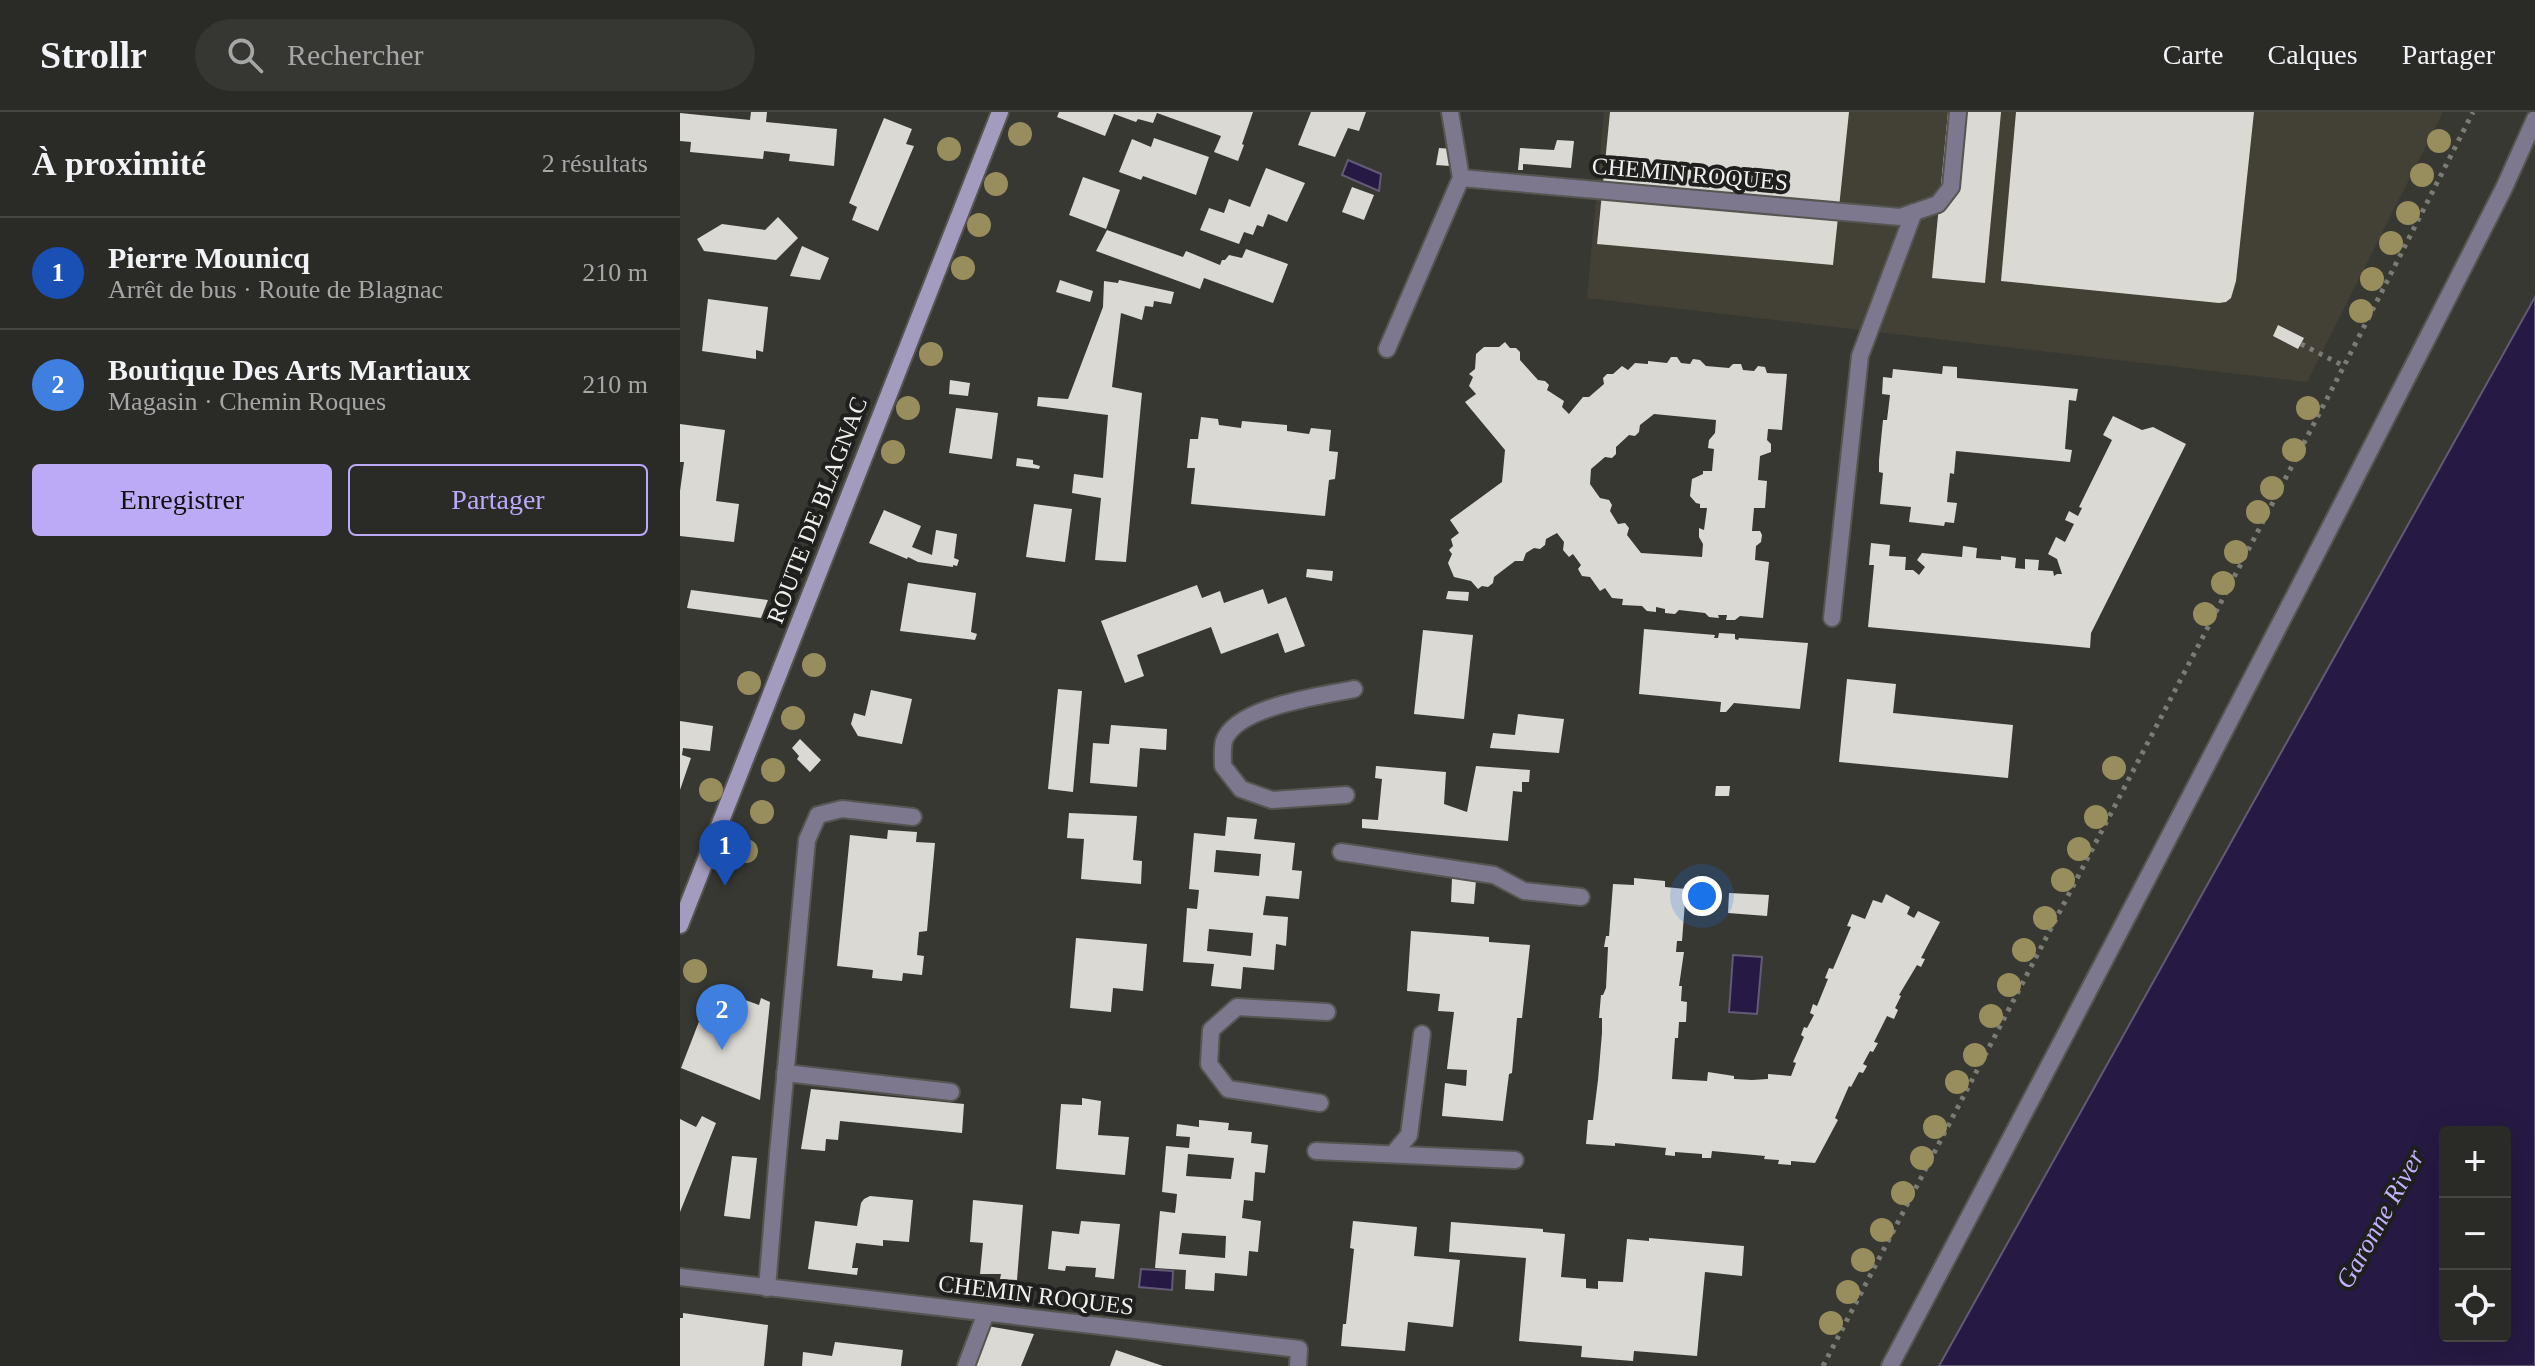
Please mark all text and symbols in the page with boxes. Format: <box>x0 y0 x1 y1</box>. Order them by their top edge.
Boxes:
search box <box>195 19 755 91</box>
icon: search <box>223 33 267 77</box>
text: Strollr <box>40 34 147 76</box>
text: Rechercher <box>287 38 424 71</box>
text: Carte <box>2163 39 2223 70</box>
text: Calques <box>2267 39 2358 70</box>
text: Partager <box>2402 39 2495 70</box>
text: À proximité <box>32 145 206 182</box>
text: 2 résultats <box>542 149 648 178</box>
street label: CHEMIN ROQUES <box>1591 152 1789 196</box>
text: Pierre Mounicq <box>108 241 310 274</box>
text: 1 <box>52 258 65 287</box>
text: 210 m <box>582 258 648 287</box>
text: Arrêt de bus · Route de Blagnac <box>108 275 443 304</box>
text: Boutique Des Arts Martiaux <box>108 353 471 386</box>
text: 2 <box>52 370 65 399</box>
text: 210 m <box>582 370 648 399</box>
text: Magasin · Chemin Roques <box>108 387 386 416</box>
street label: ROUTE DE BLAGNAC <box>762 393 872 627</box>
button: Enregistrer <box>32 464 332 536</box>
button: Partager <box>348 464 648 536</box>
pin: 1 <box>699 820 751 886</box>
your location <box>1682 876 1722 916</box>
pin: 2 <box>696 984 748 1050</box>
map controls <box>2439 1126 2511 1342</box>
button: + <box>2439 1126 2511 1198</box>
water label: Garonne River <box>2330 1144 2431 1293</box>
button: − <box>2439 1198 2511 1270</box>
street label: CHEMIN ROQUES <box>937 1270 1135 1320</box>
button: locate <box>2439 1270 2511 1342</box>

